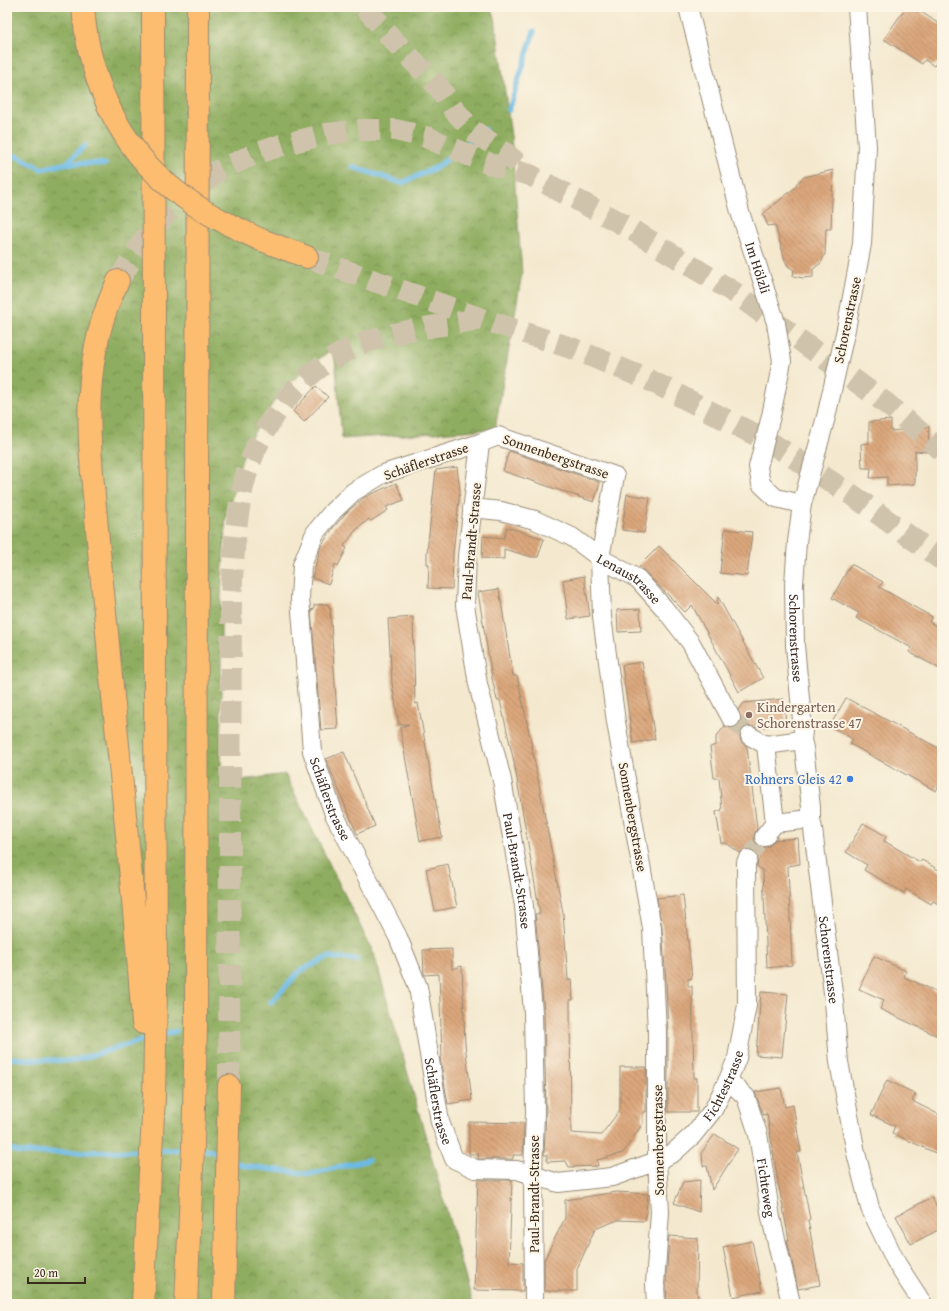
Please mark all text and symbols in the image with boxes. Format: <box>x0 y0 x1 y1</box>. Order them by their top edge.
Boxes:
street label: Im Hölzli <box>740 239 776 296</box>
street label: Schorenstrasse <box>828 274 866 365</box>
street label: Sonnenbergstrasse <box>500 428 612 484</box>
street label: Schäflerstrasse <box>381 437 471 485</box>
street label: Paul-Brandt-Strasse <box>456 481 486 600</box>
street label: Lenaustrasse <box>593 548 666 609</box>
street label: Schorenstrasse <box>784 594 808 683</box>
place label: Kindergarten Schorenstrasse 47 <box>757 697 862 733</box>
marker: Kindergarten Schorenstrasse 47 <box>744 710 754 720</box>
street label: Schäflerstrasse <box>305 754 356 845</box>
street label: Sonnenbergstrasse <box>614 761 653 874</box>
place label: Rohners Gleis 42 <box>745 769 842 789</box>
marker: Rohners Gleis 42 <box>845 774 855 784</box>
street label: Paul-Brandt-Strasse <box>498 811 536 930</box>
street label: Schorenstrasse <box>814 915 844 1005</box>
street label: Fichtestrasse <box>698 1048 748 1125</box>
street label: Schäflerstrasse <box>420 1056 458 1148</box>
street label: Sonnenbergstrasse <box>647 1084 669 1196</box>
street label: Paul-Brandt-Strasse <box>524 1135 544 1253</box>
street label: Fichteweg <box>752 1157 781 1219</box>
scale bar <box>28 1259 85 1285</box>
text: 20 m <box>34 1264 58 1281</box>

